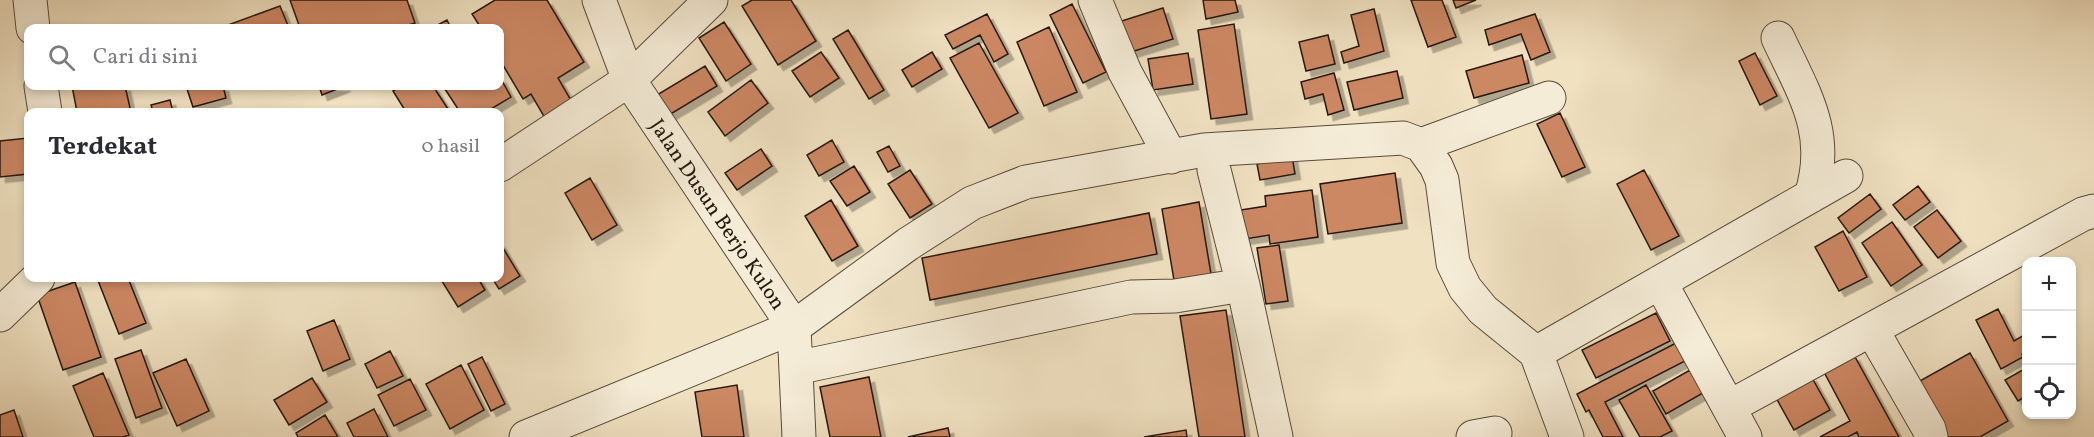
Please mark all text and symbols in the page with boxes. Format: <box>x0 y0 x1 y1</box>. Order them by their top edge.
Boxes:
search box <box>24 24 504 90</box>
icon: search <box>45 41 78 74</box>
text: Cari di sini <box>93 42 198 73</box>
street label: Jalan Dusun Berjo Kulon <box>642 114 792 316</box>
text: Terdekat <box>48 129 157 165</box>
text: 0 hasil <box>422 133 480 161</box>
map controls <box>2022 257 2076 419</box>
button: + <box>2022 257 2076 311</box>
button: − <box>2022 311 2076 365</box>
button: locate <box>2022 365 2076 419</box>

